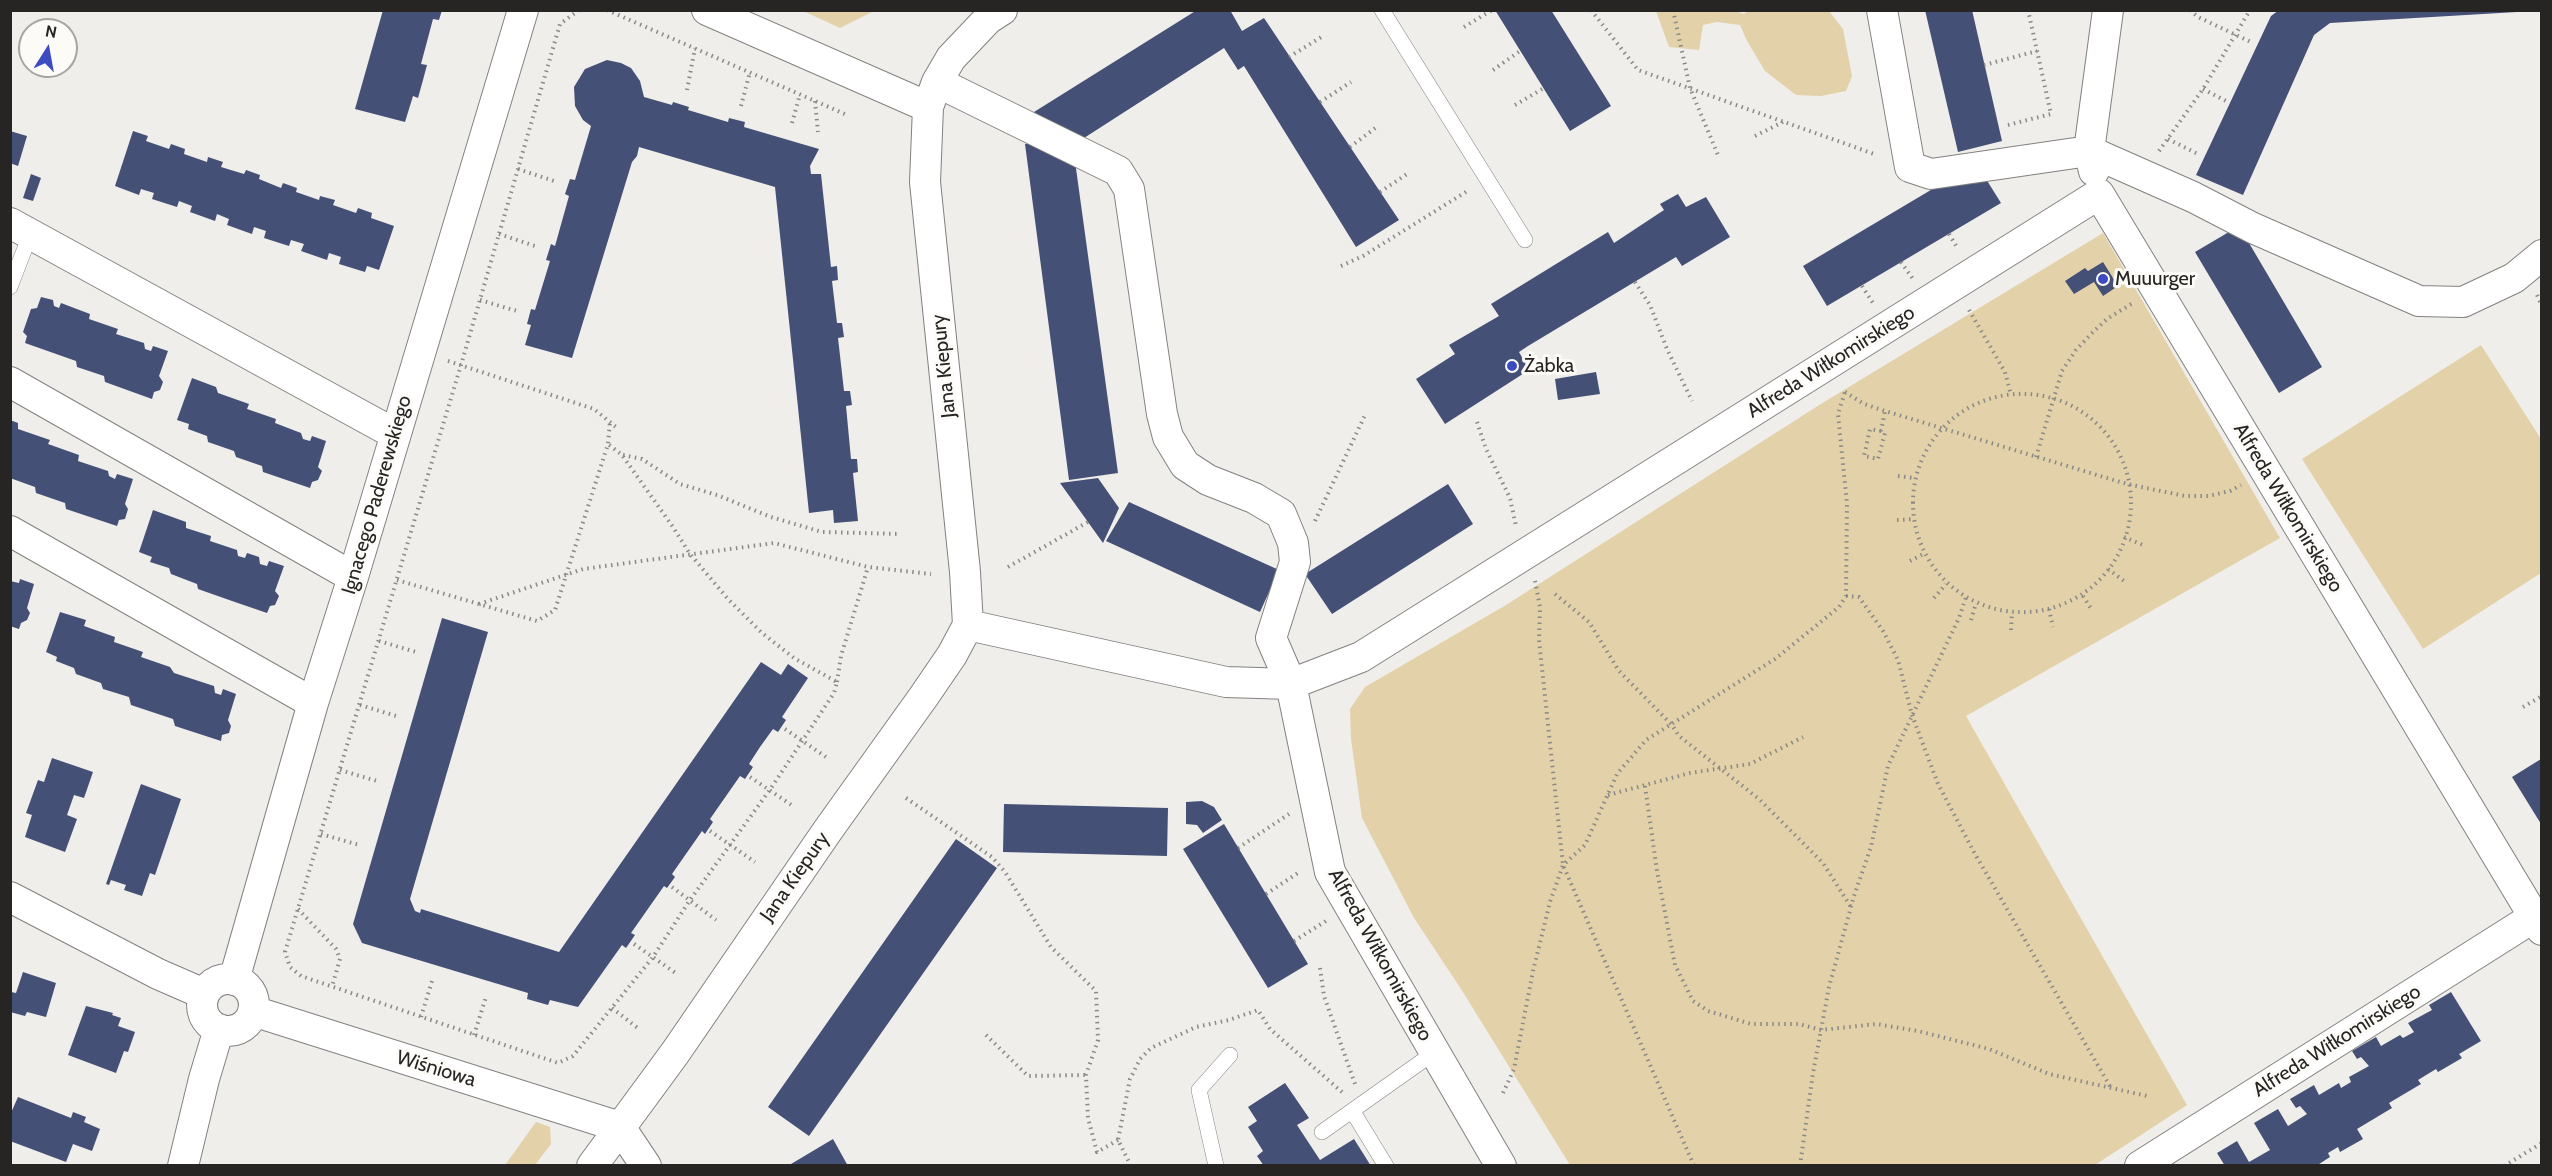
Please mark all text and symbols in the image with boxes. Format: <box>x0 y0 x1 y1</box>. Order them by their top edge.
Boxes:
north arrow <box>18 18 78 78</box>
text: N <box>44 21 59 42</box>
place label: Muuurger <box>2115 267 2195 291</box>
marker: Muuurger <box>2096 272 2110 286</box>
street label: Alfreda Wiłkomirskiego <box>1743 301 1919 423</box>
street label: Jana Kiepury <box>927 313 961 419</box>
place label: Żabka <box>1524 354 1574 378</box>
marker: Żabka <box>1505 359 1519 373</box>
street label: Ignacego Paderewskiego <box>337 393 417 597</box>
street label: Alfreda Wiłkomirskiego <box>2228 419 2348 597</box>
street label: Jana Kiepury <box>755 827 835 927</box>
street label: Alfreda Wiłkomirskiego <box>1323 865 1437 1045</box>
street label: Alfreda Wiłkomirskiego <box>2249 980 2425 1102</box>
street label: Wiśniowa <box>393 1046 479 1092</box>

